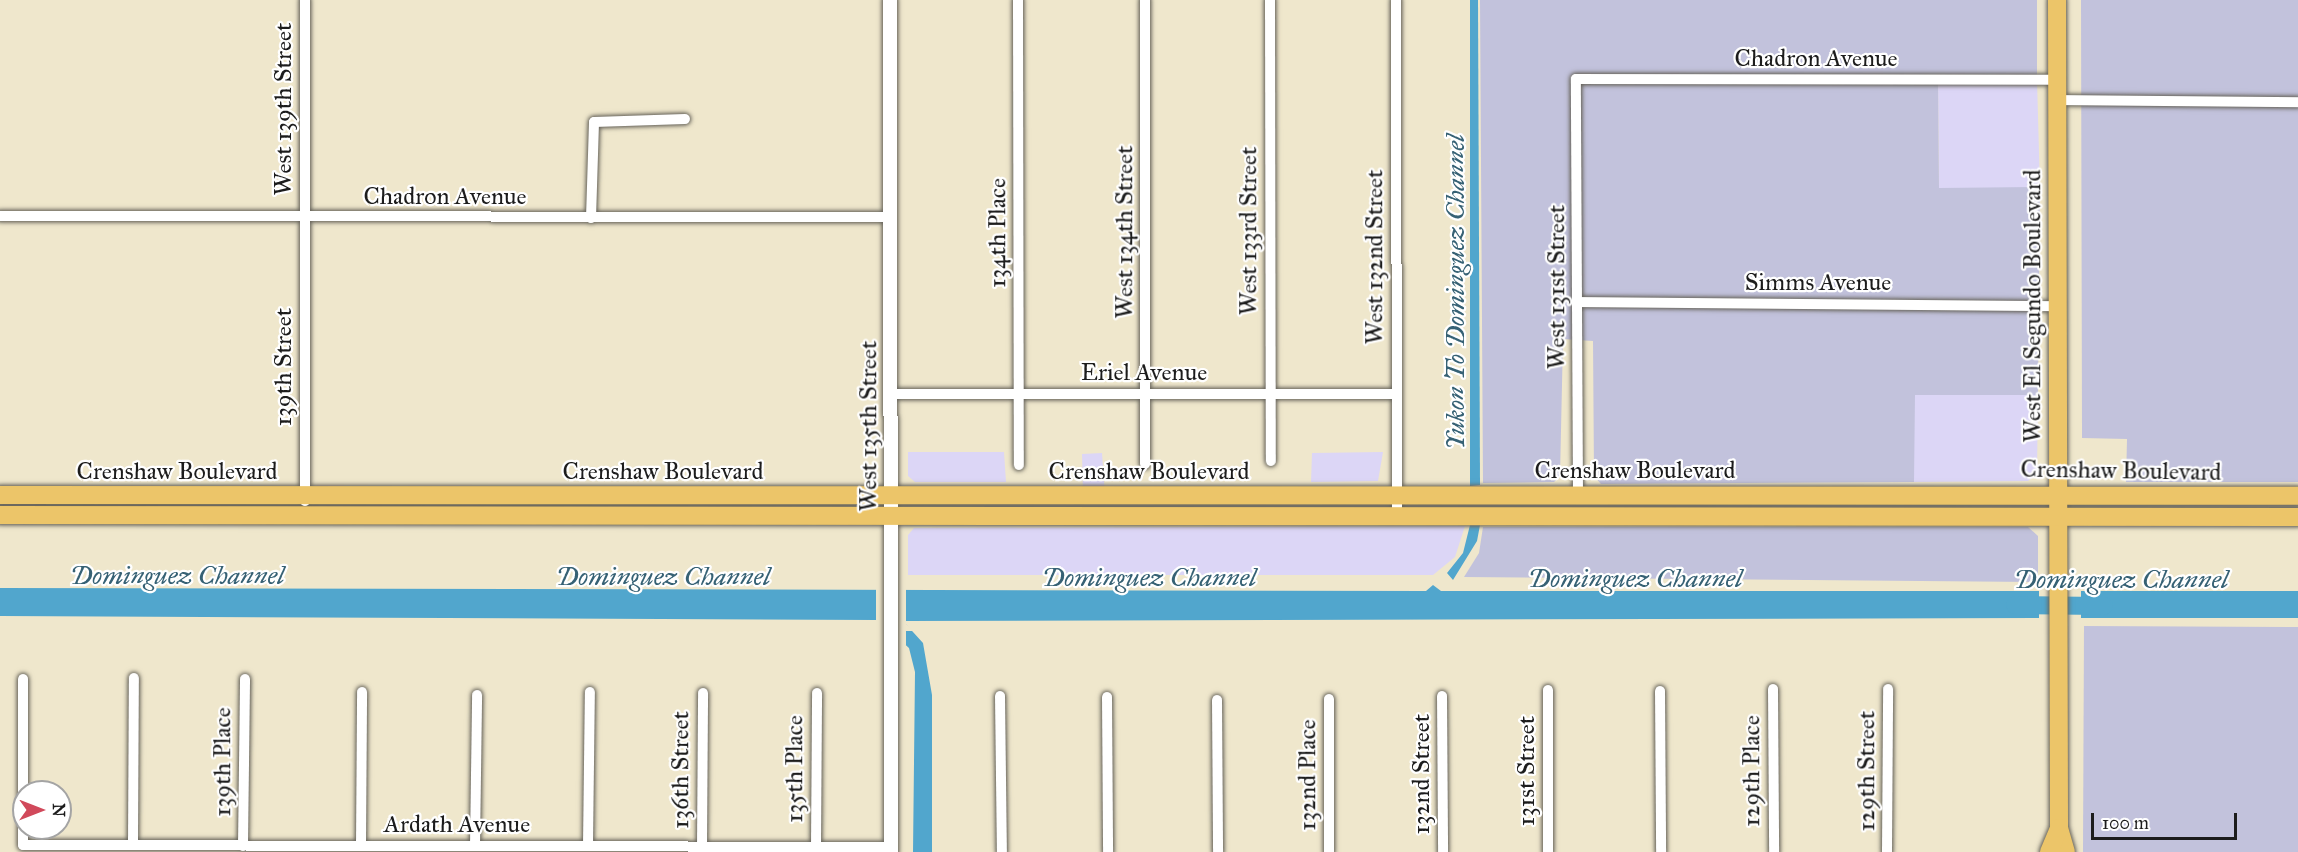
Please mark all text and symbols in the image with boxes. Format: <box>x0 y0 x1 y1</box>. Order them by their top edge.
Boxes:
street label: West 139th Street <box>270 23 298 195</box>
street label: Chadron Avenue <box>1734 45 1898 73</box>
water label: Yukon To Dominguez Channel <box>1440 134 1472 450</box>
street label: West 134th Street <box>1111 145 1139 319</box>
street label: West 133rd Street <box>1235 147 1263 315</box>
street label: West El Segundo Boulevard <box>2019 169 2047 443</box>
street label: West 132nd Street <box>1361 170 1389 344</box>
street label: 134th Place <box>984 178 1012 288</box>
street label: Chadron Avenue <box>363 183 527 211</box>
street label: West 131st Street <box>1543 205 1571 369</box>
street label: Simms Avenue <box>1745 269 1891 297</box>
street label: 139th Street <box>270 308 298 426</box>
street label: West 135th Street <box>855 340 883 512</box>
street label: Eriel Avenue <box>1081 359 1207 387</box>
street label: Crenshaw Boulevard <box>2020 455 2222 487</box>
street label: Crenshaw Boulevard <box>1535 457 1735 485</box>
street label: Crenshaw Boulevard <box>77 458 277 486</box>
street label: Crenshaw Boulevard <box>563 458 763 486</box>
street label: Crenshaw Boulevard <box>1049 458 1249 486</box>
water label: Dominguez Channel <box>70 560 284 592</box>
water label: Dominguez Channel <box>556 561 770 593</box>
water label: Dominguez Channel <box>1042 562 1256 594</box>
water label: Dominguez Channel <box>1528 563 1742 595</box>
water label: Dominguez Channel <box>2014 564 2228 596</box>
street label: 139th Place <box>209 707 237 817</box>
street label: 136th Street <box>667 711 695 829</box>
street label: 129th Street <box>1853 711 1881 831</box>
street label: 132nd Street <box>1408 714 1436 834</box>
street label: 135th Place <box>781 715 809 823</box>
street label: 129th Place <box>1738 715 1766 827</box>
street label: 131st Street <box>1513 716 1541 826</box>
street label: 132nd Place <box>1294 719 1322 831</box>
north arrow <box>12 780 72 840</box>
scale bar <box>2094 801 2240 839</box>
text: N <box>49 803 68 817</box>
street label: Ardath Avenue <box>384 811 530 839</box>
text: 100 m <box>2102 812 2149 834</box>

